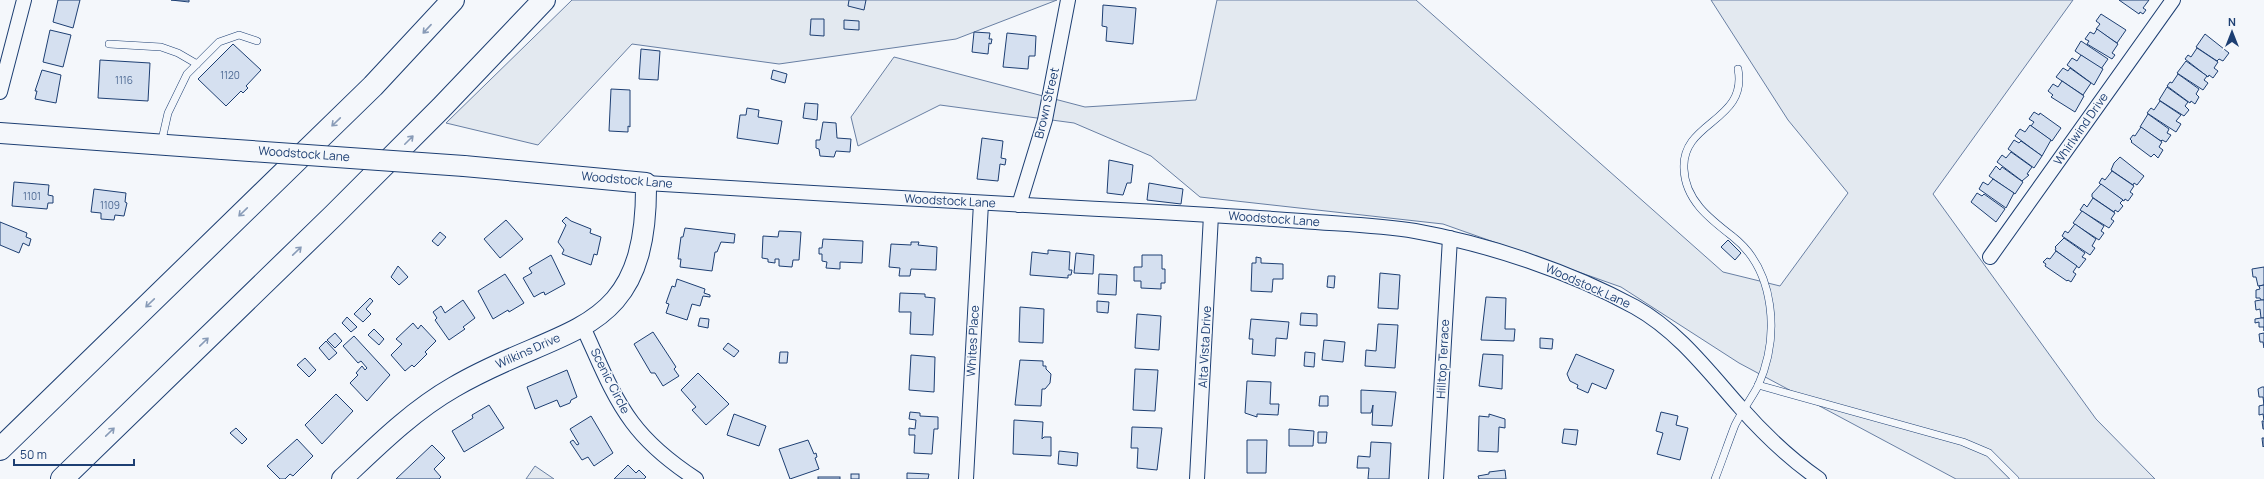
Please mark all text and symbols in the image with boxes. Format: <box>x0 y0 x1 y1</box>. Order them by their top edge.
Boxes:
north arrow <box>2212 12 2252 52</box>
text: N <box>2228 14 2236 29</box>
one-way arrow <box>423 23 432 33</box>
street label: Brown Street <box>1030 66 1063 140</box>
house number: 1120 <box>220 68 240 82</box>
house number: 1116 <box>115 73 133 87</box>
street label: Whirlwind Drive <box>2049 89 2112 168</box>
one-way arrow <box>331 117 341 126</box>
one-way arrow <box>404 135 414 145</box>
street label: Woodstock Lane <box>258 142 350 165</box>
street label: Woodstock Lane <box>581 167 673 192</box>
house number: 1101 <box>23 189 41 203</box>
street label: Woodstock Lane <box>904 190 996 211</box>
house number: 1109 <box>100 198 120 212</box>
one-way arrow <box>238 207 248 217</box>
street label: Woodstock Lane <box>1228 207 1320 230</box>
one-way arrow <box>292 246 302 256</box>
street label: Woodstock Lane <box>1543 259 1634 312</box>
one-way arrow <box>145 298 155 308</box>
street label: Whites Place <box>962 305 983 377</box>
street label: Alta Vista Drive <box>1194 305 1215 389</box>
street label: Hilltop Terrace <box>1432 319 1453 399</box>
street label: Wilkins Drive <box>493 329 563 372</box>
one-way arrow <box>199 337 209 347</box>
street label: Scenic Circle <box>587 345 634 417</box>
one-way arrow <box>105 427 115 437</box>
scale bar <box>14 441 134 467</box>
text: 50 m <box>20 446 47 463</box>

